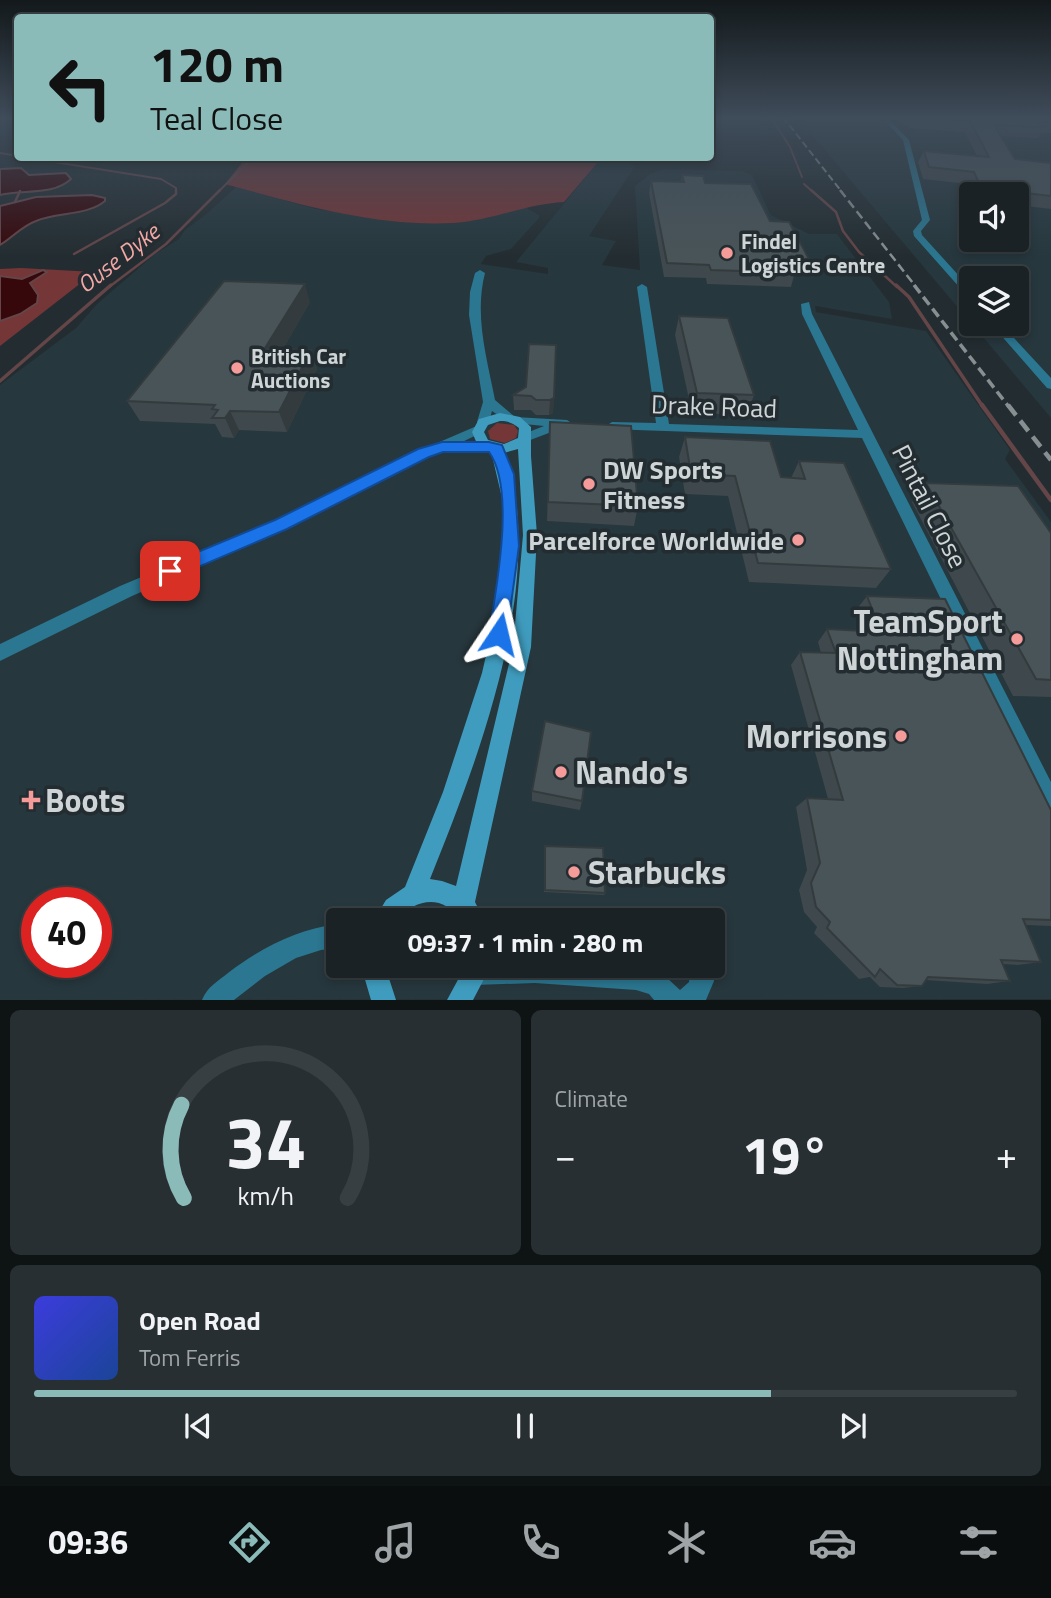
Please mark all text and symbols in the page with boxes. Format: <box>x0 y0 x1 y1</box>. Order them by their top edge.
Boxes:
text: 120 m <box>150 26 284 101</box>
icon: left <box>35 42 126 133</box>
text: Teal Close <box>150 94 283 142</box>
map controls <box>959 182 1029 336</box>
button: sound <box>959 182 1029 252</box>
water label: Ouse Dyke <box>69 214 168 301</box>
place label: Findel Logistics Centre <box>741 225 885 281</box>
marker: Findel Logistics Centre <box>719 245 735 261</box>
button: layers <box>959 266 1029 336</box>
place label: British Car Auctions <box>251 340 346 396</box>
marker: British Car Auctions <box>229 360 245 376</box>
street label: Drake Road <box>650 384 778 428</box>
street label: Pintail Close <box>882 438 978 574</box>
place label: DW Sports Fitness <box>603 450 723 519</box>
marker: DW Sports Fitness <box>581 476 597 492</box>
place label: Parcelforce Worldwide <box>528 521 784 560</box>
marker: Parcelforce Worldwide <box>790 532 806 548</box>
pin <box>140 541 200 601</box>
icon: arrive <box>151 552 189 590</box>
position arrow <box>462 597 536 671</box>
place label: TeamSport Nottingham <box>837 597 1003 682</box>
marker: TeamSport Nottingham <box>1009 631 1025 647</box>
place label: Morrisons <box>746 712 887 760</box>
marker: Morrisons <box>893 728 909 744</box>
place label: Nando's <box>575 748 688 796</box>
marker: Nando's <box>553 764 569 780</box>
place label: Boots <box>45 776 125 824</box>
marker: Boots <box>23 792 39 808</box>
place label: Starbucks <box>588 848 726 896</box>
marker: Starbucks <box>566 864 582 880</box>
speed limit sign: 40 <box>21 887 112 978</box>
text: 09:37 · 1 min · 280 m <box>408 923 643 962</box>
text: Climate <box>555 1081 628 1116</box>
text: 34 <box>224 1087 306 1197</box>
text: 19° <box>742 1115 829 1194</box>
text: − <box>555 1126 576 1184</box>
text: + <box>996 1126 1017 1184</box>
text: km/h <box>237 1177 294 1215</box>
text: Open Road <box>139 1301 261 1340</box>
text: Tom Ferris <box>139 1340 240 1375</box>
icon: previous <box>179 1407 217 1445</box>
icon: pause <box>506 1407 544 1445</box>
icon: next <box>834 1407 872 1445</box>
text: 09:36 <box>48 1518 128 1566</box>
icon: directions <box>225 1518 274 1567</box>
icon: music <box>371 1518 420 1567</box>
icon: phone <box>516 1518 565 1567</box>
icon: climate <box>662 1518 711 1567</box>
icon: car <box>808 1518 857 1567</box>
icon: filters <box>954 1518 1003 1567</box>

